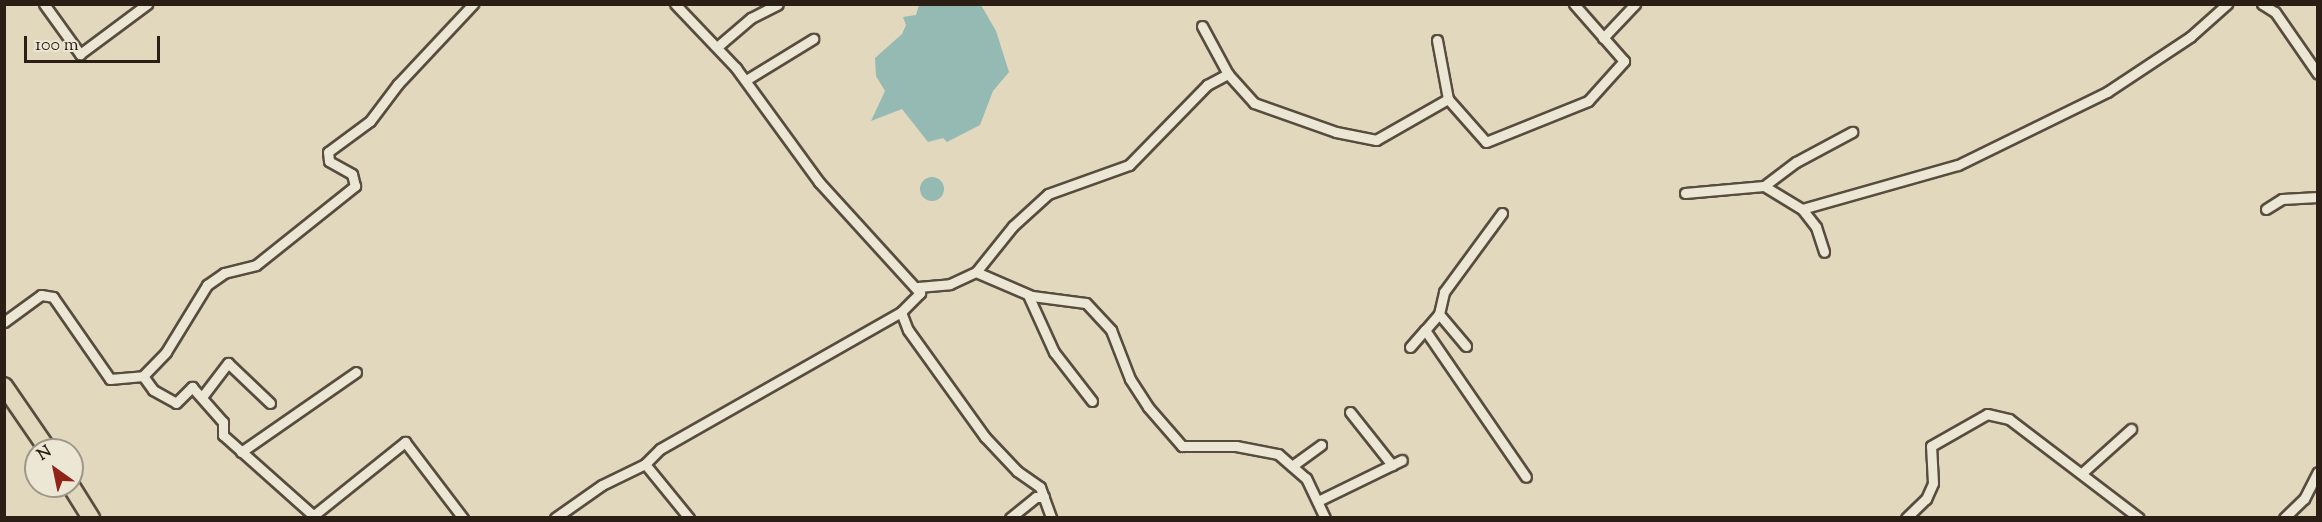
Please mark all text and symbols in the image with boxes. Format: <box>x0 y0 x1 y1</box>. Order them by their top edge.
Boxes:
scale bar <box>27 24 164 62</box>
text: 100 m <box>35 33 79 59</box>
north arrow <box>24 438 84 498</box>
text: N <box>33 441 57 467</box>

